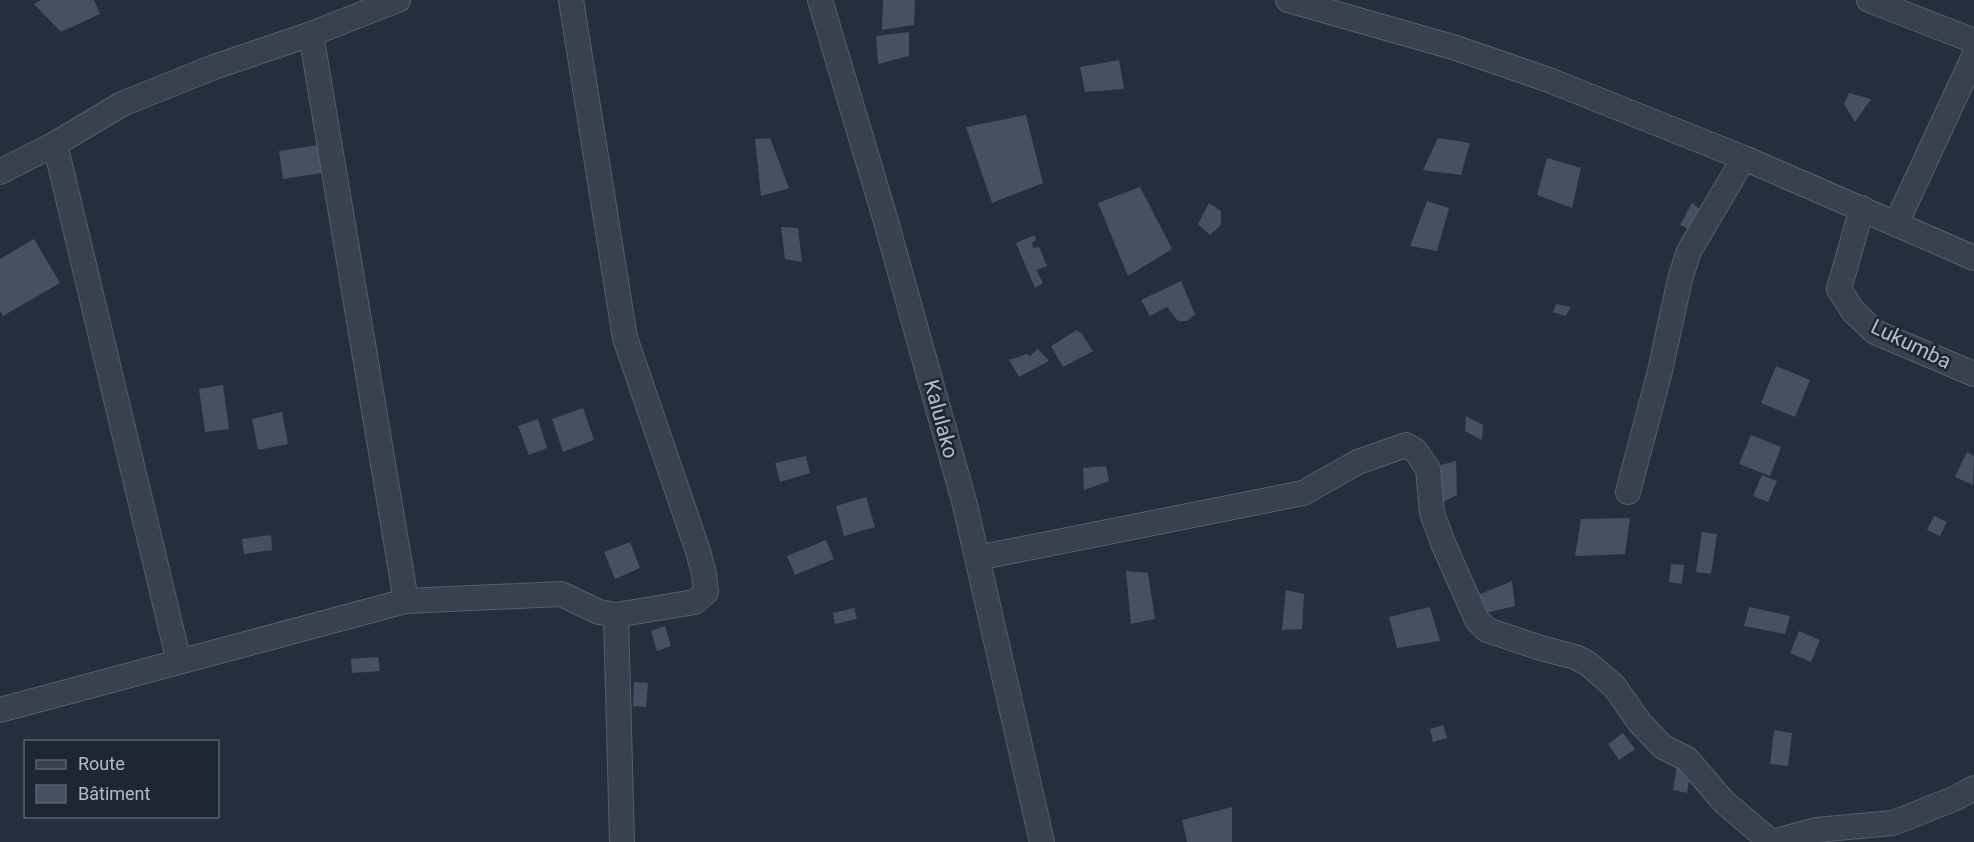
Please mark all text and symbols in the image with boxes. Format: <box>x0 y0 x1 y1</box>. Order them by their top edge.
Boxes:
street label: Lukumba <box>1867 314 1955 374</box>
street label: Kalulako <box>919 377 963 461</box>
legend <box>24 740 219 818</box>
text: Route <box>78 753 125 774</box>
text: Bâtiment <box>78 783 151 804</box>

